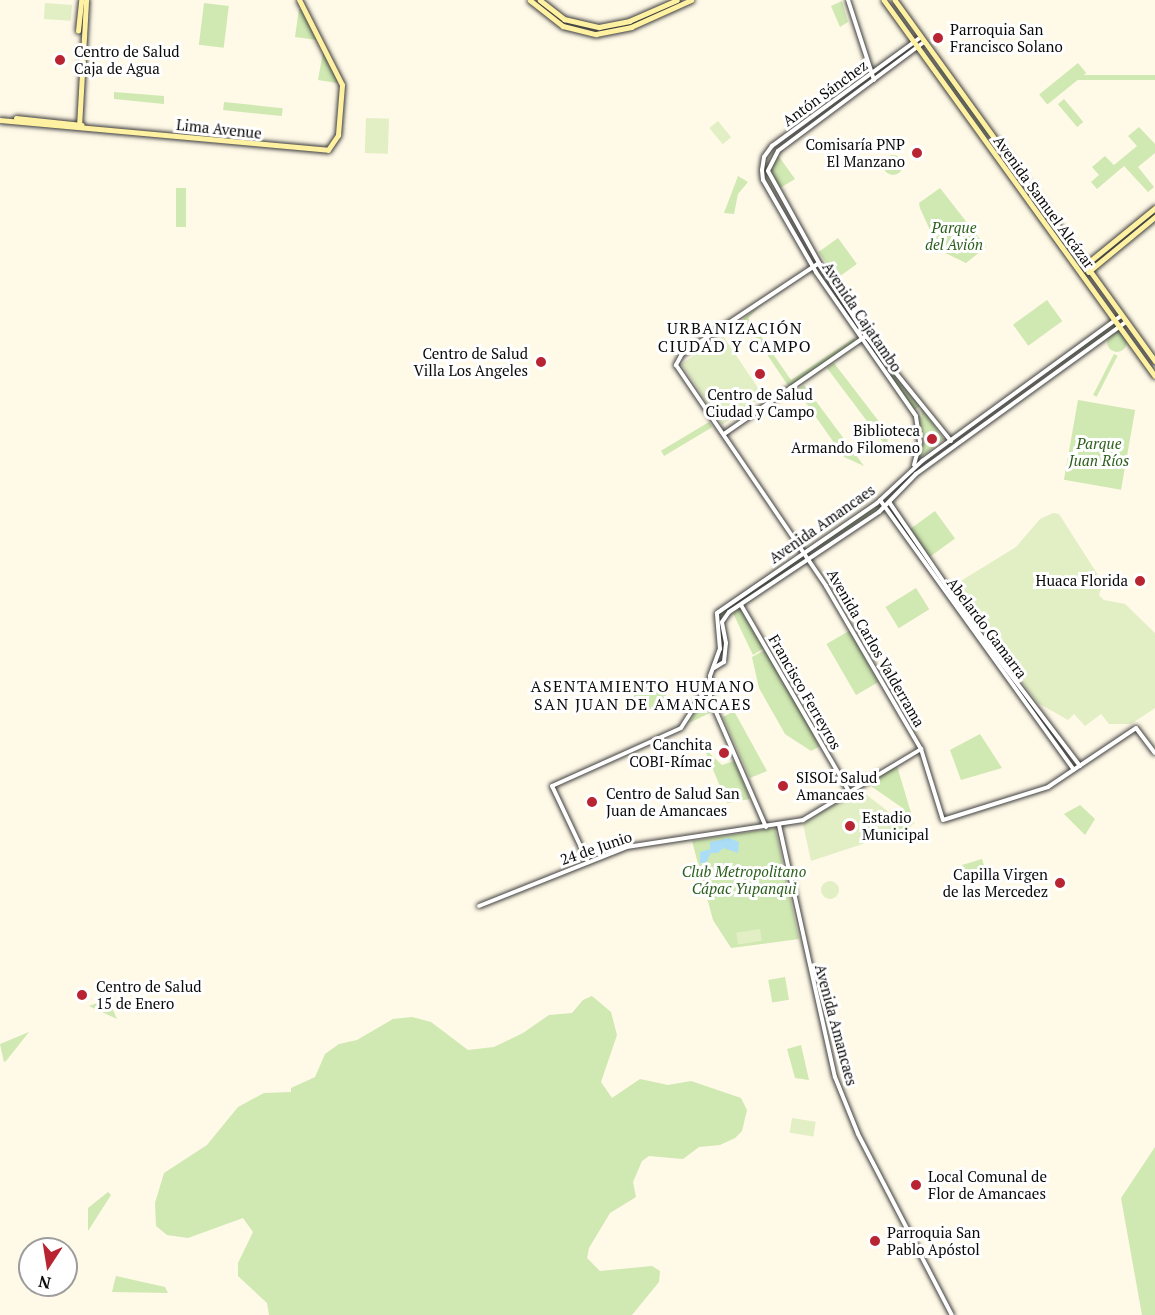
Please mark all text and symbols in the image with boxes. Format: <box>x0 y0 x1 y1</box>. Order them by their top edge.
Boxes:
place label: Parroquia San Francisco Solano <box>950 20 1063 55</box>
marker: Parroquia San Francisco Solano <box>931 31 945 45</box>
place label: Centro de Salud Caja de Agua <box>74 42 180 77</box>
marker: Centro de Salud Caja de Agua <box>51 51 69 69</box>
street label: Antón Sánchez <box>779 56 871 130</box>
street label: Lima Avenue <box>175 116 263 142</box>
street label: Avenida Samuel Alcázar <box>990 132 1098 272</box>
place label: Comisaría PNP El Manzano <box>806 135 905 170</box>
marker: Comisaría PNP El Manzano <box>910 146 924 160</box>
park label: Parque del Avión <box>925 218 983 253</box>
street label: Avenida Cajatambo <box>819 259 905 375</box>
district label: URBANIZACIÓN CIUDAD Y CAMPO <box>658 318 812 356</box>
place label: Centro de Salud Villa Los Angeles <box>413 344 528 379</box>
marker: Centro de Salud Villa Los Angeles <box>532 353 550 371</box>
marker: Centro de Salud Ciudad y Campo <box>751 365 769 383</box>
place label: Centro de Salud Ciudad y Campo <box>706 385 814 420</box>
place label: Biblioteca Armando Filomeno <box>791 421 920 456</box>
marker: Biblioteca Armando Filomeno <box>925 432 939 446</box>
park label: Parque Juan Ríos <box>1069 434 1129 469</box>
street label: Avenida Amancaes <box>766 481 878 567</box>
street label: Avenida Carlos Valderrama <box>823 566 929 730</box>
place label: Huaca Florida <box>1036 572 1128 590</box>
street label: Abelardo Gamarra <box>943 574 1031 682</box>
marker: Huaca Florida <box>1133 574 1147 588</box>
street label: Francisco Ferreyros <box>765 631 845 753</box>
district label: ASENTAMIENTO HUMANO SAN JUAN DE AMANCAES <box>530 676 756 714</box>
place label: Canchita COBI-Rímac <box>629 735 712 770</box>
marker: Canchita COBI-Rímac <box>717 746 731 760</box>
place label: SISOL Salud Amancaes <box>796 768 877 803</box>
marker: SISOL Salud Amancaes <box>774 777 792 795</box>
place label: Centro de Salud San Juan de Amancaes <box>606 784 740 819</box>
marker: Centro de Salud San Juan de Amancaes <box>583 793 601 811</box>
place label: Estadio Municipal <box>862 808 929 843</box>
marker: Estadio Municipal <box>843 819 857 833</box>
street label: 24 de Junio <box>558 827 634 869</box>
park label: Club Metropolitano Cápac Yupanqui <box>682 862 806 897</box>
place label: Capilla Virgen de las Mercedez <box>943 865 1048 900</box>
marker: Capilla Virgen de las Mercedez <box>1053 876 1067 890</box>
street label: Avenida Amancaes <box>811 962 861 1088</box>
place label: Centro de Salud 15 de Enero <box>96 977 202 1012</box>
marker: Centro de Salud 15 de Enero <box>73 986 91 1004</box>
place label: Local Comunal de Flor de Amancaes <box>928 1167 1047 1202</box>
marker: Local Comunal de Flor de Amancaes <box>909 1178 923 1192</box>
place label: Parroquia San Pablo Apóstol <box>887 1223 980 1258</box>
marker: Parroquia San Pablo Apóstol <box>868 1234 882 1248</box>
north arrow <box>18 1237 78 1297</box>
text: N <box>36 1271 53 1295</box>

